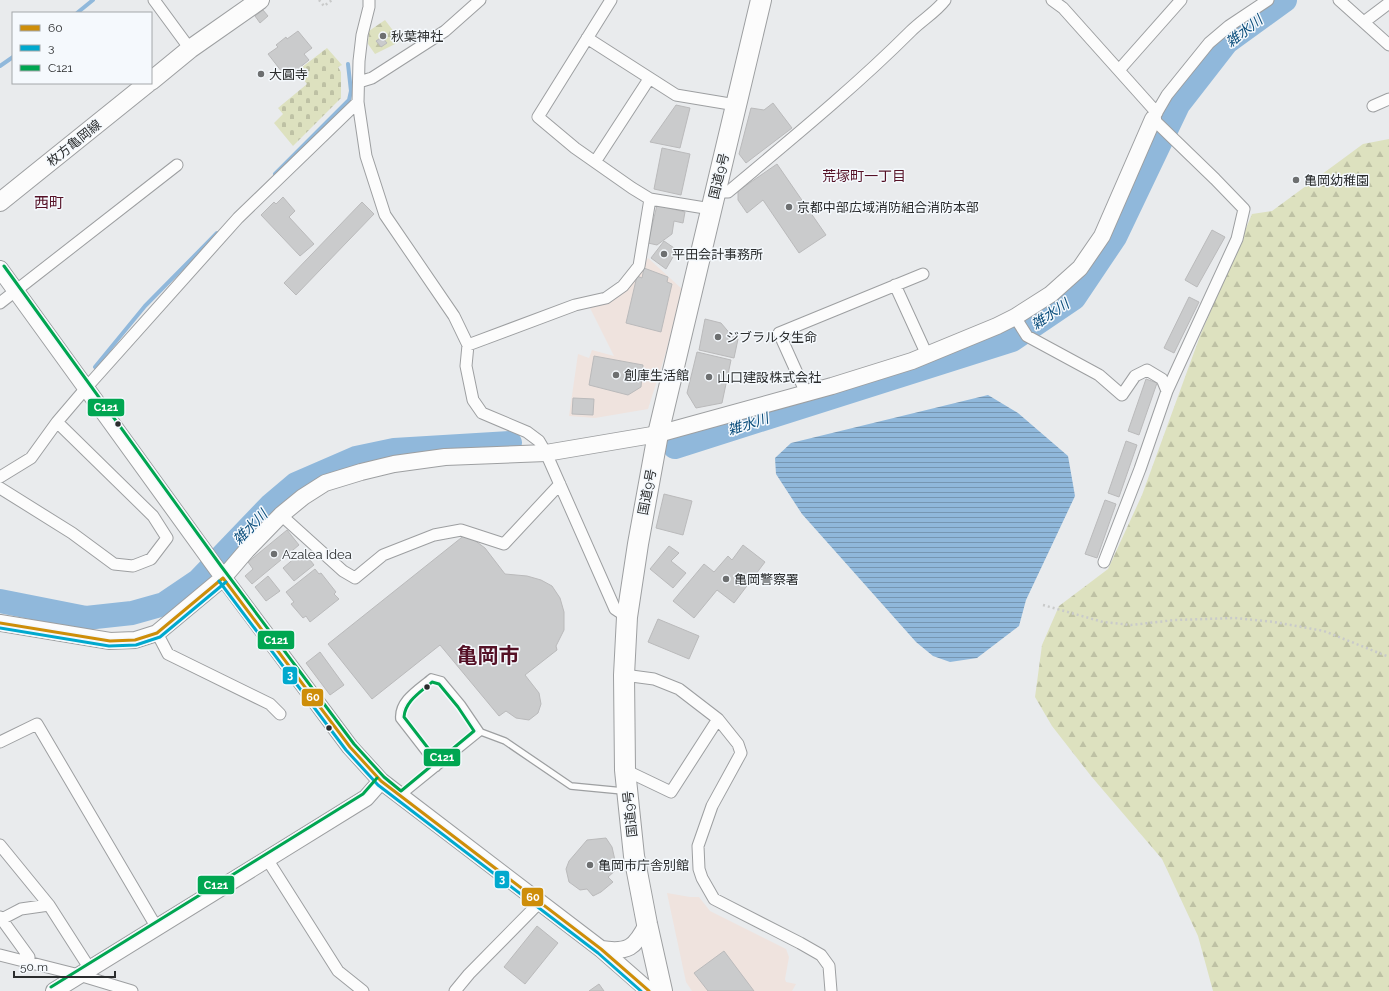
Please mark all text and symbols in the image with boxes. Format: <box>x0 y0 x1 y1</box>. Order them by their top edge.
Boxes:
water label: 雑水川 <box>1223 11 1267 50</box>
legend <box>12 12 152 84</box>
text: 60 <box>48 21 63 35</box>
place label: 秋葉神社 <box>391 29 443 44</box>
marker: 秋葉神社 <box>378 31 388 41</box>
text: 3 <box>48 41 54 55</box>
text: C121 <box>48 61 73 75</box>
place label: 大圓寺 <box>269 67 308 82</box>
marker: 大圓寺 <box>256 69 266 79</box>
street label: 枚方亀岡線 <box>44 117 104 169</box>
street label: 国道9号 <box>706 152 732 200</box>
district label: 荒塚町一丁目 <box>822 168 906 184</box>
place label: 亀岡幼稚園 <box>1304 173 1369 188</box>
marker: 亀岡幼稚園 <box>1291 175 1301 185</box>
district label: 西町 <box>34 194 64 212</box>
place label: 京都中部広域消防組合消防本部 <box>797 200 979 215</box>
marker: 京都中部広域消防組合消防本部 <box>784 202 794 212</box>
place label: 平田会計事務所 <box>672 247 763 262</box>
marker: 平田会計事務所 <box>659 249 669 259</box>
water label: 雑水川 <box>1028 295 1074 332</box>
place label: ジブラルタ生命 <box>726 330 817 345</box>
marker: ジブラルタ生命 <box>713 332 723 342</box>
place label: 創庫生活館 <box>624 368 689 383</box>
marker: 創庫生活館 <box>611 370 621 380</box>
place label: 山口建設株式会社 <box>717 370 821 385</box>
marker: 山口建設株式会社 <box>704 372 714 382</box>
line badge: C121 <box>87 398 125 417</box>
text: C121 <box>94 401 119 414</box>
water label: 雑水川 <box>726 409 772 438</box>
unlabelled marker <box>113 419 123 429</box>
street label: 国道9号 <box>635 468 659 516</box>
water label: 雑水川 <box>230 505 272 548</box>
place label: Azalea Idea <box>282 547 352 562</box>
marker: Azalea Idea <box>269 549 279 559</box>
place label: 亀岡警察署 <box>734 572 799 587</box>
marker: 亀岡警察署 <box>721 574 731 584</box>
line badge: C121 <box>257 630 295 650</box>
text: C121 <box>264 634 289 647</box>
district label: 亀岡市 <box>457 643 520 668</box>
line badge: 3 <box>282 666 298 685</box>
text: 3 <box>287 669 293 682</box>
unlabelled marker <box>422 682 432 692</box>
line badge: 60 <box>301 688 324 707</box>
text: 60 <box>306 691 320 704</box>
unlabelled marker <box>324 723 334 733</box>
line badge: C121 <box>423 748 461 767</box>
text: C121 <box>430 751 455 764</box>
street label: 国道9号 <box>620 790 640 838</box>
place label: 亀岡市庁舎別館 <box>598 858 689 873</box>
marker: 亀岡市庁舎別館 <box>585 860 595 870</box>
line badge: 3 <box>494 870 510 889</box>
text: 3 <box>499 873 505 886</box>
line badge: C121 <box>197 875 235 895</box>
text: C121 <box>204 879 229 892</box>
line badge: 60 <box>521 887 544 907</box>
text: 60 <box>526 891 540 904</box>
scale bar <box>14 953 115 979</box>
text: 50 m <box>20 960 48 974</box>

